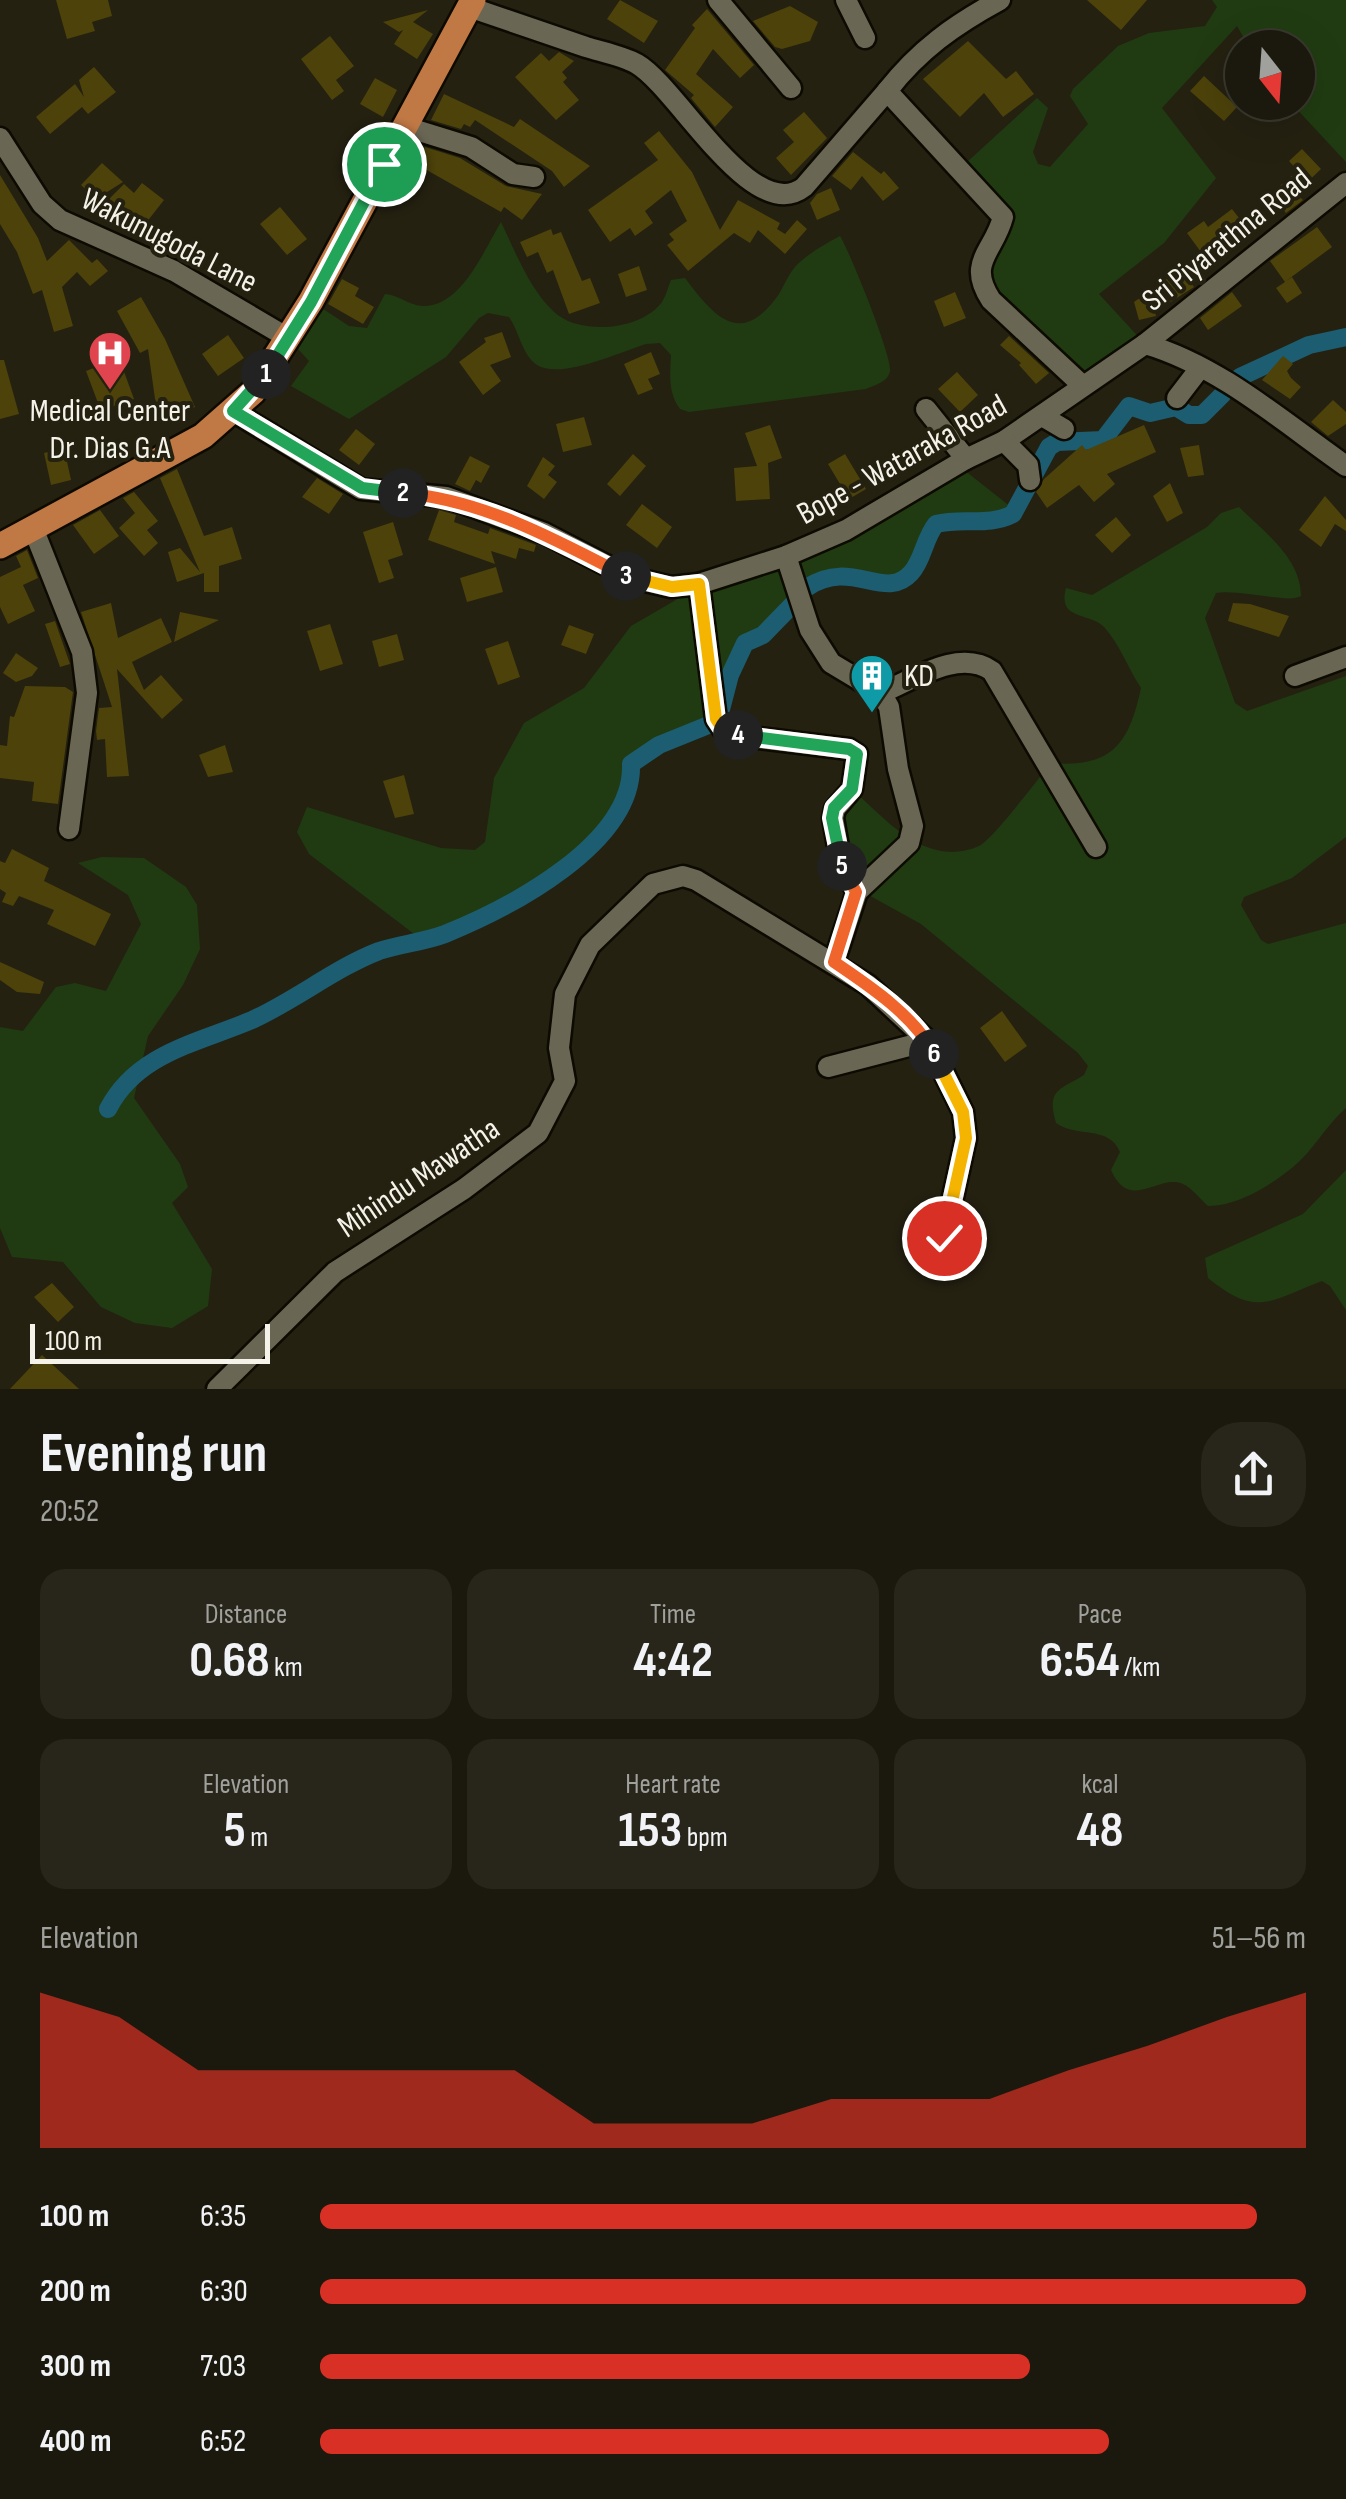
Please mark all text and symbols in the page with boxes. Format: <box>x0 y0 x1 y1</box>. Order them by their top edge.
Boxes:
north arrow <box>1225 30 1315 120</box>
map controls <box>1225 30 1315 120</box>
pin <box>342 122 427 207</box>
icon: arrive <box>357 137 412 192</box>
street label: Sri Piyarathna Road <box>1135 160 1319 320</box>
street label: Wakunugoda Lane <box>74 180 264 302</box>
hospital icon: Medical Center Dr. Dias G.A <box>87 330 133 391</box>
pin: 1 <box>241 349 291 399</box>
text: 1 <box>261 357 271 390</box>
street label: Bope - Wataraka Road <box>790 386 1014 534</box>
place label: Medical Center Dr. Dias G.A <box>30 392 190 468</box>
pin: 2 <box>378 468 428 518</box>
text: 2 <box>397 476 409 509</box>
pin: 3 <box>601 551 651 601</box>
text: 3 <box>620 559 632 592</box>
building icon: KD <box>849 653 895 714</box>
place label: KD <box>904 657 934 696</box>
pin: 4 <box>713 710 763 760</box>
text: 4 <box>731 718 745 751</box>
pin: 5 <box>817 841 867 891</box>
text: 5 <box>836 849 848 882</box>
pin: 6 <box>909 1029 959 1079</box>
text: 6 <box>927 1037 941 1070</box>
street label: Mihindu Mawatha <box>331 1110 507 1246</box>
pin <box>902 1196 987 1281</box>
icon: check <box>917 1211 972 1266</box>
scale bar <box>30 1319 270 1364</box>
text: 100 m <box>45 1325 102 1358</box>
text: Evening run <box>40 1421 267 1488</box>
button: share <box>1201 1422 1306 1527</box>
text: 20:52 <box>40 1492 99 1531</box>
text: Distance <box>205 1598 287 1631</box>
text: Time <box>650 1598 696 1631</box>
text: Pace <box>1078 1598 1122 1631</box>
text: 0.68 <box>189 1631 270 1691</box>
text: 4:42 <box>633 1631 713 1691</box>
text: 6:54 <box>1040 1631 1120 1691</box>
text: km <box>270 1651 303 1684</box>
text: /km <box>1120 1651 1160 1684</box>
text: Elevation <box>203 1768 289 1801</box>
text: Heart rate <box>625 1768 721 1801</box>
text: kcal <box>1081 1768 1119 1801</box>
text: 5 <box>224 1801 246 1861</box>
text: 153 <box>618 1801 682 1861</box>
text: 48 <box>1077 1801 1123 1861</box>
text: m <box>246 1821 268 1854</box>
text: bpm <box>682 1821 728 1854</box>
text: Elevation <box>40 1919 139 1958</box>
text: 51–56 m <box>1212 1919 1306 1958</box>
text: 100 m <box>40 2197 109 2236</box>
text: 6:35 <box>200 2197 246 2236</box>
text: 200 m <box>40 2272 111 2311</box>
text: 6:30 <box>200 2272 248 2311</box>
text: 300 m <box>40 2347 111 2386</box>
text: 7:03 <box>200 2347 246 2386</box>
text: 400 m <box>40 2422 112 2461</box>
text: 6:52 <box>200 2422 246 2461</box>

